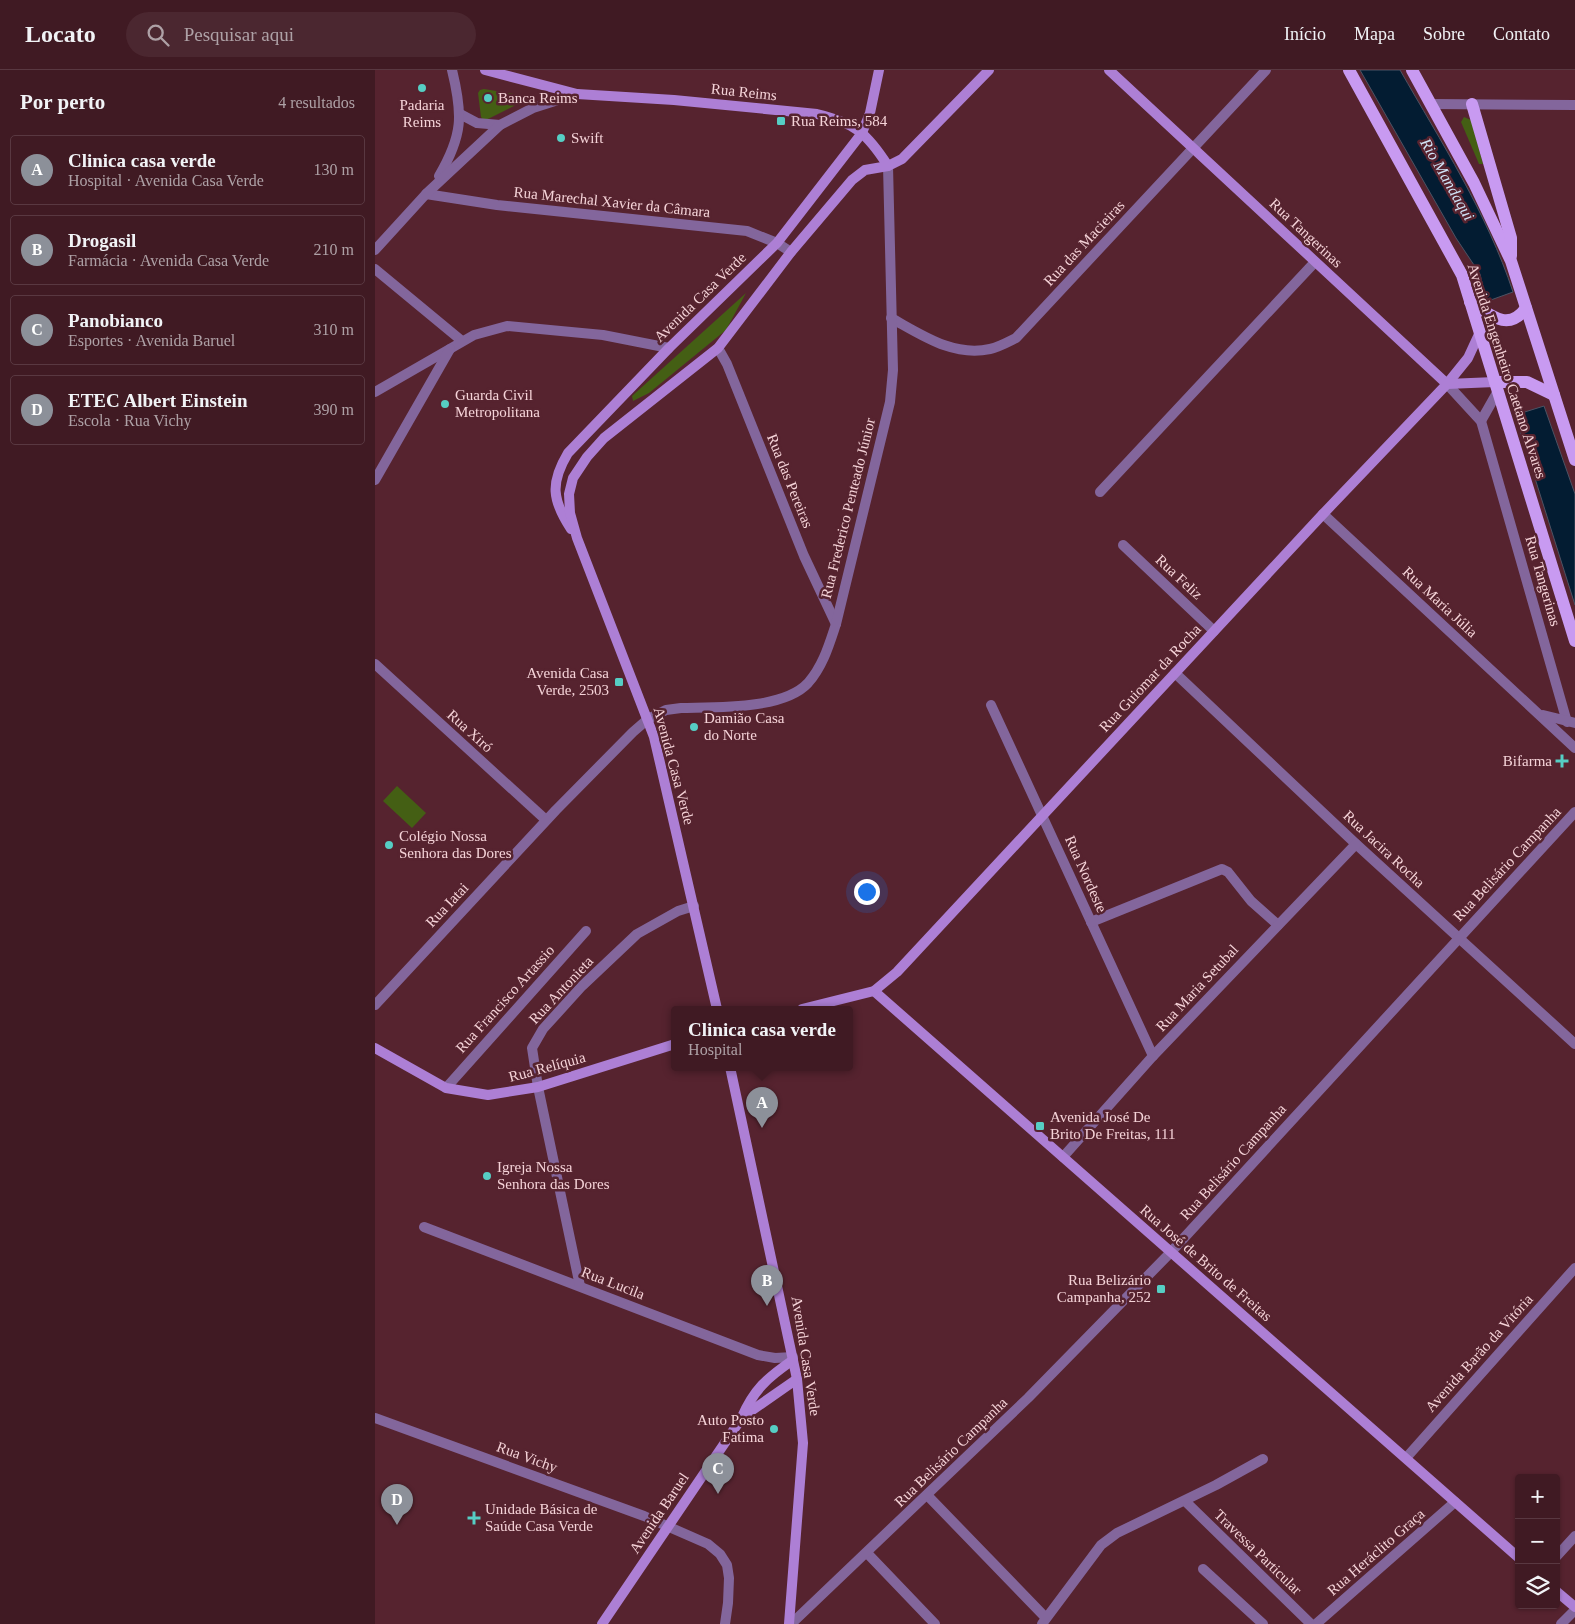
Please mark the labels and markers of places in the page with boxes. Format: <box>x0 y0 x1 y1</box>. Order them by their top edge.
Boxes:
marker: Padaria Reims <box>416 82 428 94</box>
place label: Banca Reims <box>498 90 578 106</box>
marker: Banca Reims <box>482 92 494 104</box>
place label: Padaria Reims <box>400 97 445 130</box>
place label: Rua Reims, 584 <box>791 113 888 129</box>
marker: Rua Reims, 584 <box>775 115 787 127</box>
place label: Swift <box>571 130 604 146</box>
marker: Swift <box>555 132 567 144</box>
place label: Guarda Civil Metropolitana <box>455 387 540 420</box>
marker: Guarda Civil Metropolitana <box>439 398 451 410</box>
place label: Avenida Casa Verde, 2503 <box>526 665 609 698</box>
marker: Avenida Casa Verde, 2503 <box>613 676 625 688</box>
place label: Damião Casa do Norte <box>704 710 785 743</box>
marker: Damião Casa do Norte <box>688 721 700 733</box>
place label: Bifarma <box>1503 753 1552 769</box>
marker: Bifarma <box>1556 755 1568 767</box>
place label: Colégio Nossa Senhora das Dores <box>399 828 512 861</box>
marker: Colégio Nossa Senhora das Dores <box>383 839 395 851</box>
pin: A <box>746 1087 778 1128</box>
place label: Avenida José De Brito De Freitas, 111 <box>1050 1109 1176 1142</box>
marker: Avenida José De Brito De Freitas, 111 <box>1034 1120 1046 1132</box>
place label: Igreja Nossa Senhora das Dores <box>497 1159 610 1192</box>
marker: Igreja Nossa Senhora das Dores <box>481 1170 493 1182</box>
pin: B <box>751 1265 783 1306</box>
place label: Rua Belizário Campanha, 252 <box>1057 1272 1151 1305</box>
marker: Rua Belizário Campanha, 252 <box>1155 1283 1167 1295</box>
place label: Auto Posto Fatima <box>697 1412 764 1445</box>
marker: Auto Posto Fatima <box>768 1423 780 1435</box>
pin: C <box>702 1453 734 1494</box>
pin: D <box>381 1484 413 1525</box>
place label: Unidade Básica de Saúde Casa Verde <box>485 1501 598 1534</box>
marker: Unidade Básica de Saúde Casa Verde <box>467 1511 481 1525</box>

